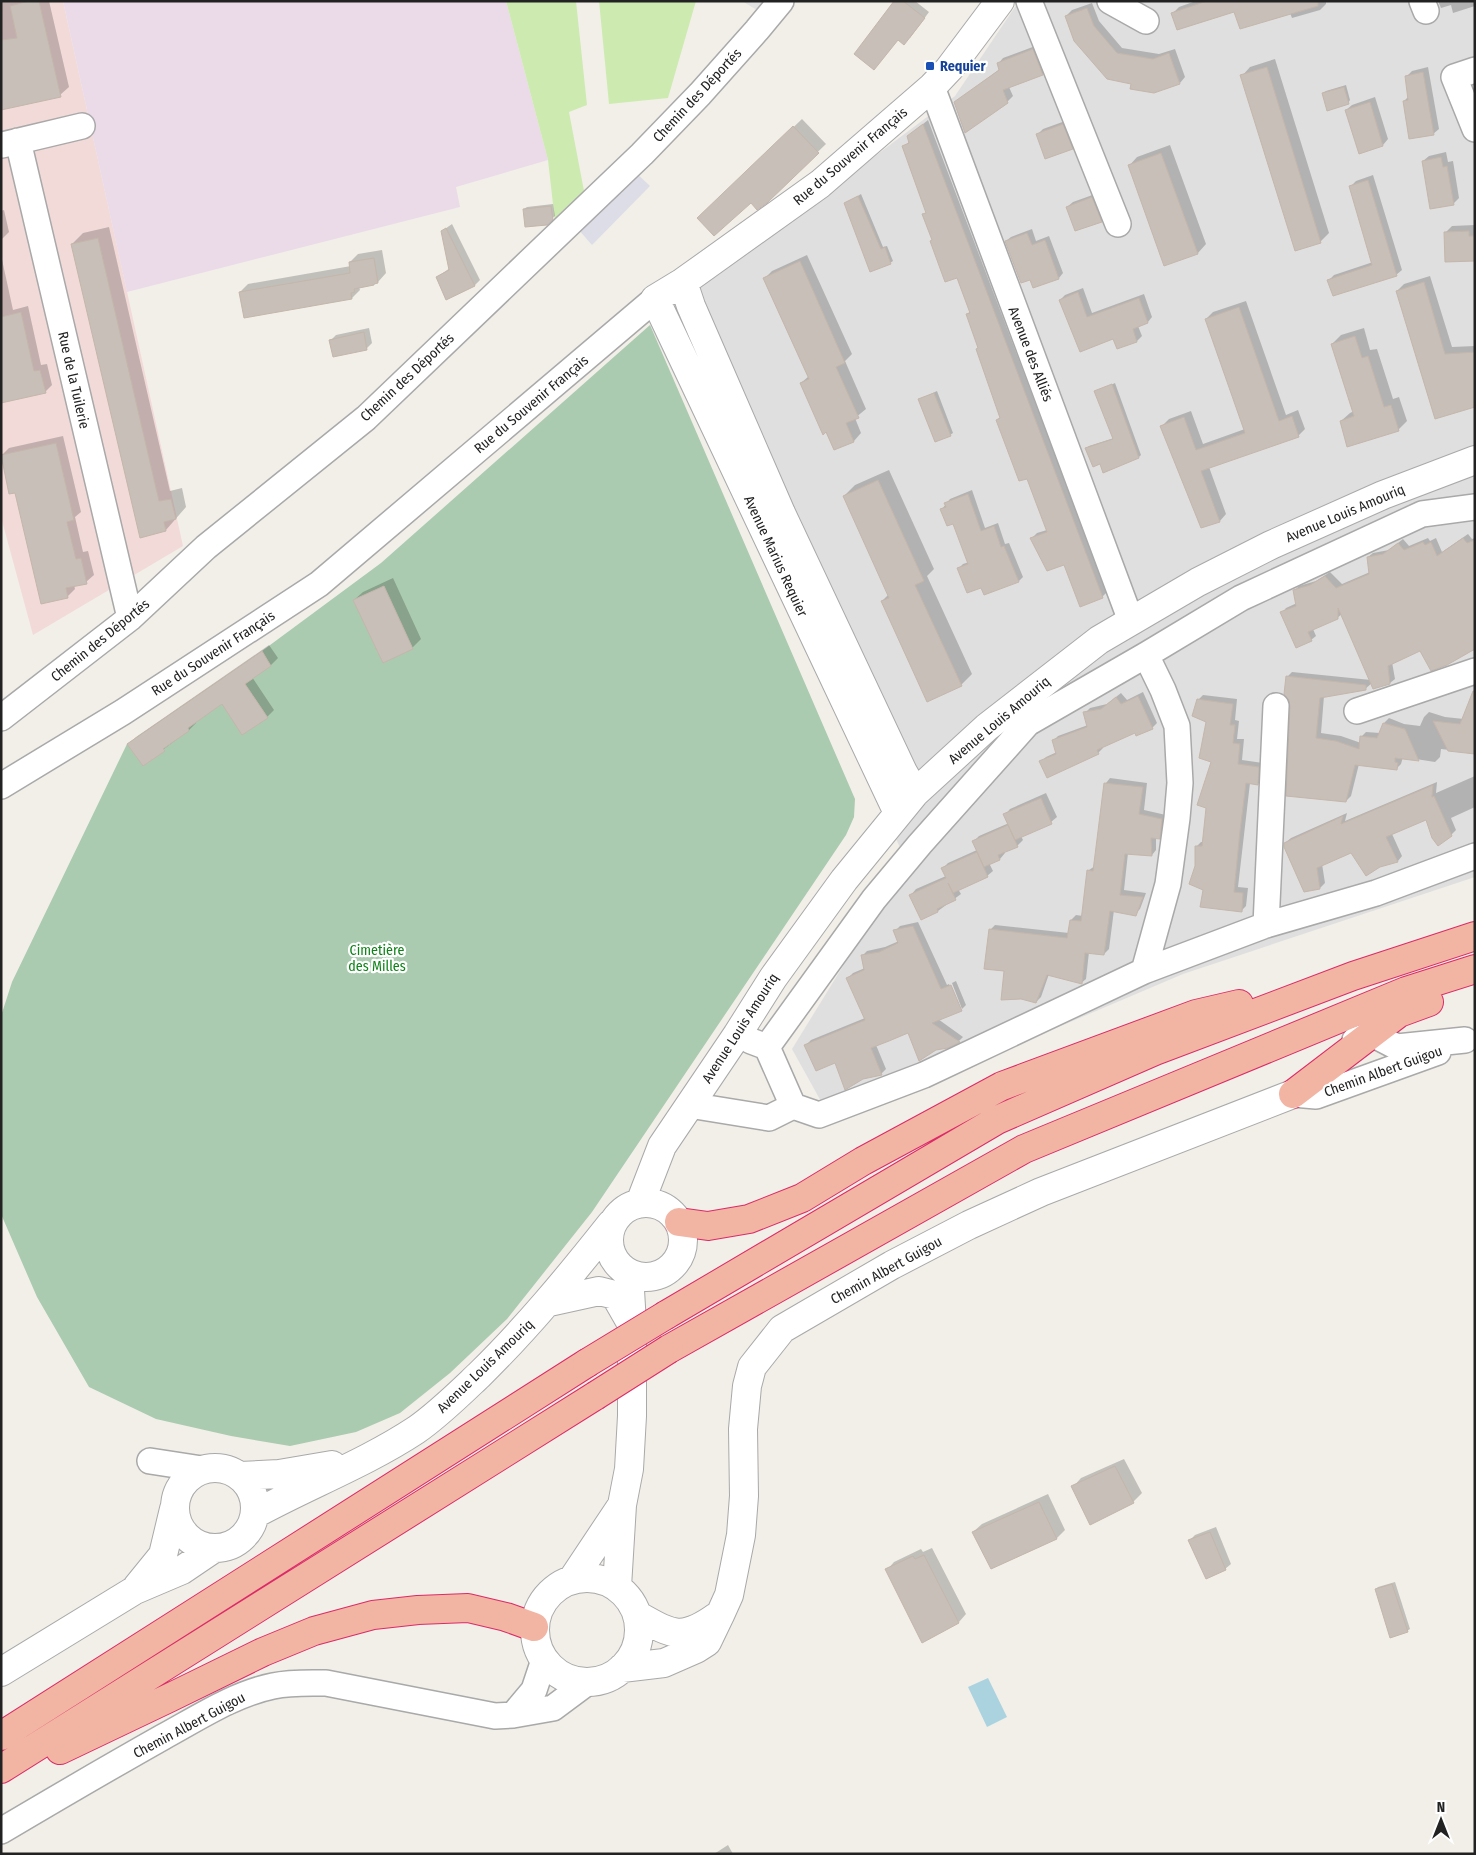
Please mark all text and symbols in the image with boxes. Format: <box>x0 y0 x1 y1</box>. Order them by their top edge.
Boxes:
street label: Chemin des Déportés <box>650 45 745 146</box>
place label: Requier <box>940 58 986 75</box>
marker: Requier <box>924 60 936 72</box>
street label: Rue du Souvenir Français <box>790 104 911 209</box>
street label: Avenue des Alliés <box>1005 304 1056 404</box>
street label: Rue de la Tuilerie <box>54 330 93 430</box>
street label: Chemin des Déportés <box>357 330 458 425</box>
street label: Rue du Souvenir Français <box>471 352 592 457</box>
street label: Avenue Louis Amouriq <box>1283 481 1407 546</box>
street label: Avenue Marius Requier <box>740 493 811 620</box>
street label: Chemin des Déportés <box>48 595 153 685</box>
street label: Rue du Souvenir Français <box>148 607 278 700</box>
street label: Avenue Louis Amouriq <box>945 673 1054 768</box>
park label: Cimetière des Milles <box>348 942 406 975</box>
street label: Avenue Louis Amouriq <box>699 970 782 1086</box>
street label: Chemin Albert Guigou <box>1322 1042 1444 1101</box>
street label: Chemin Albert Guigou <box>828 1233 945 1308</box>
street label: Avenue Louis Amouriq <box>434 1316 537 1417</box>
street label: Chemin Albert Guigou <box>130 1689 248 1762</box>
north arrow <box>1416 1795 1466 1845</box>
text: N <box>1437 1799 1445 1816</box>

